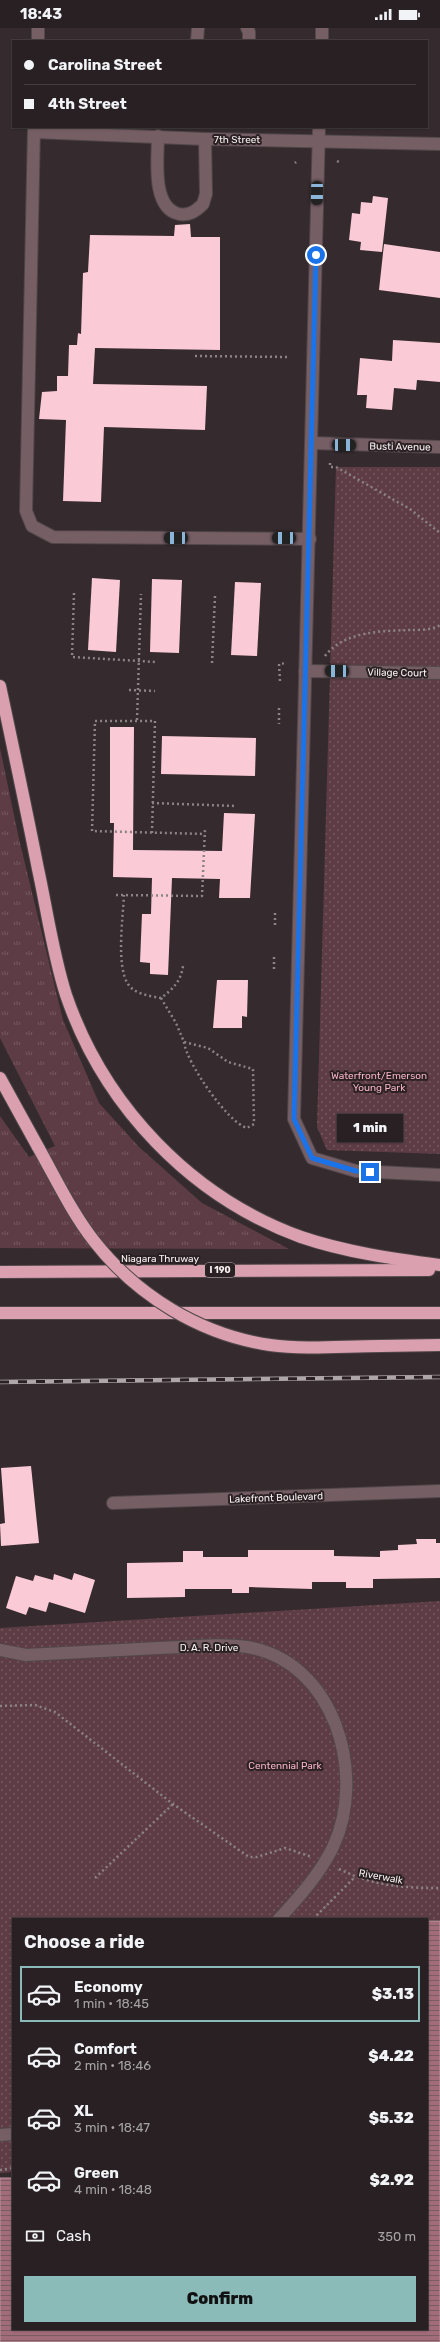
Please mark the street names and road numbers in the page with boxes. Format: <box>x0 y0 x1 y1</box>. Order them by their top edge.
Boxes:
street label: 7th Street <box>214 134 260 146</box>
street label: Busti Avenue <box>369 440 431 454</box>
street label: Village Court <box>367 666 427 680</box>
street label: Niagara Thruway <box>121 1253 200 1265</box>
road number: I 190 <box>205 1263 235 1277</box>
street label: Lakefront Boulevard <box>229 1490 323 1506</box>
street label: D. A. R. Drive <box>180 1642 239 1654</box>
street label: Riverwalk <box>358 1867 405 1887</box>

